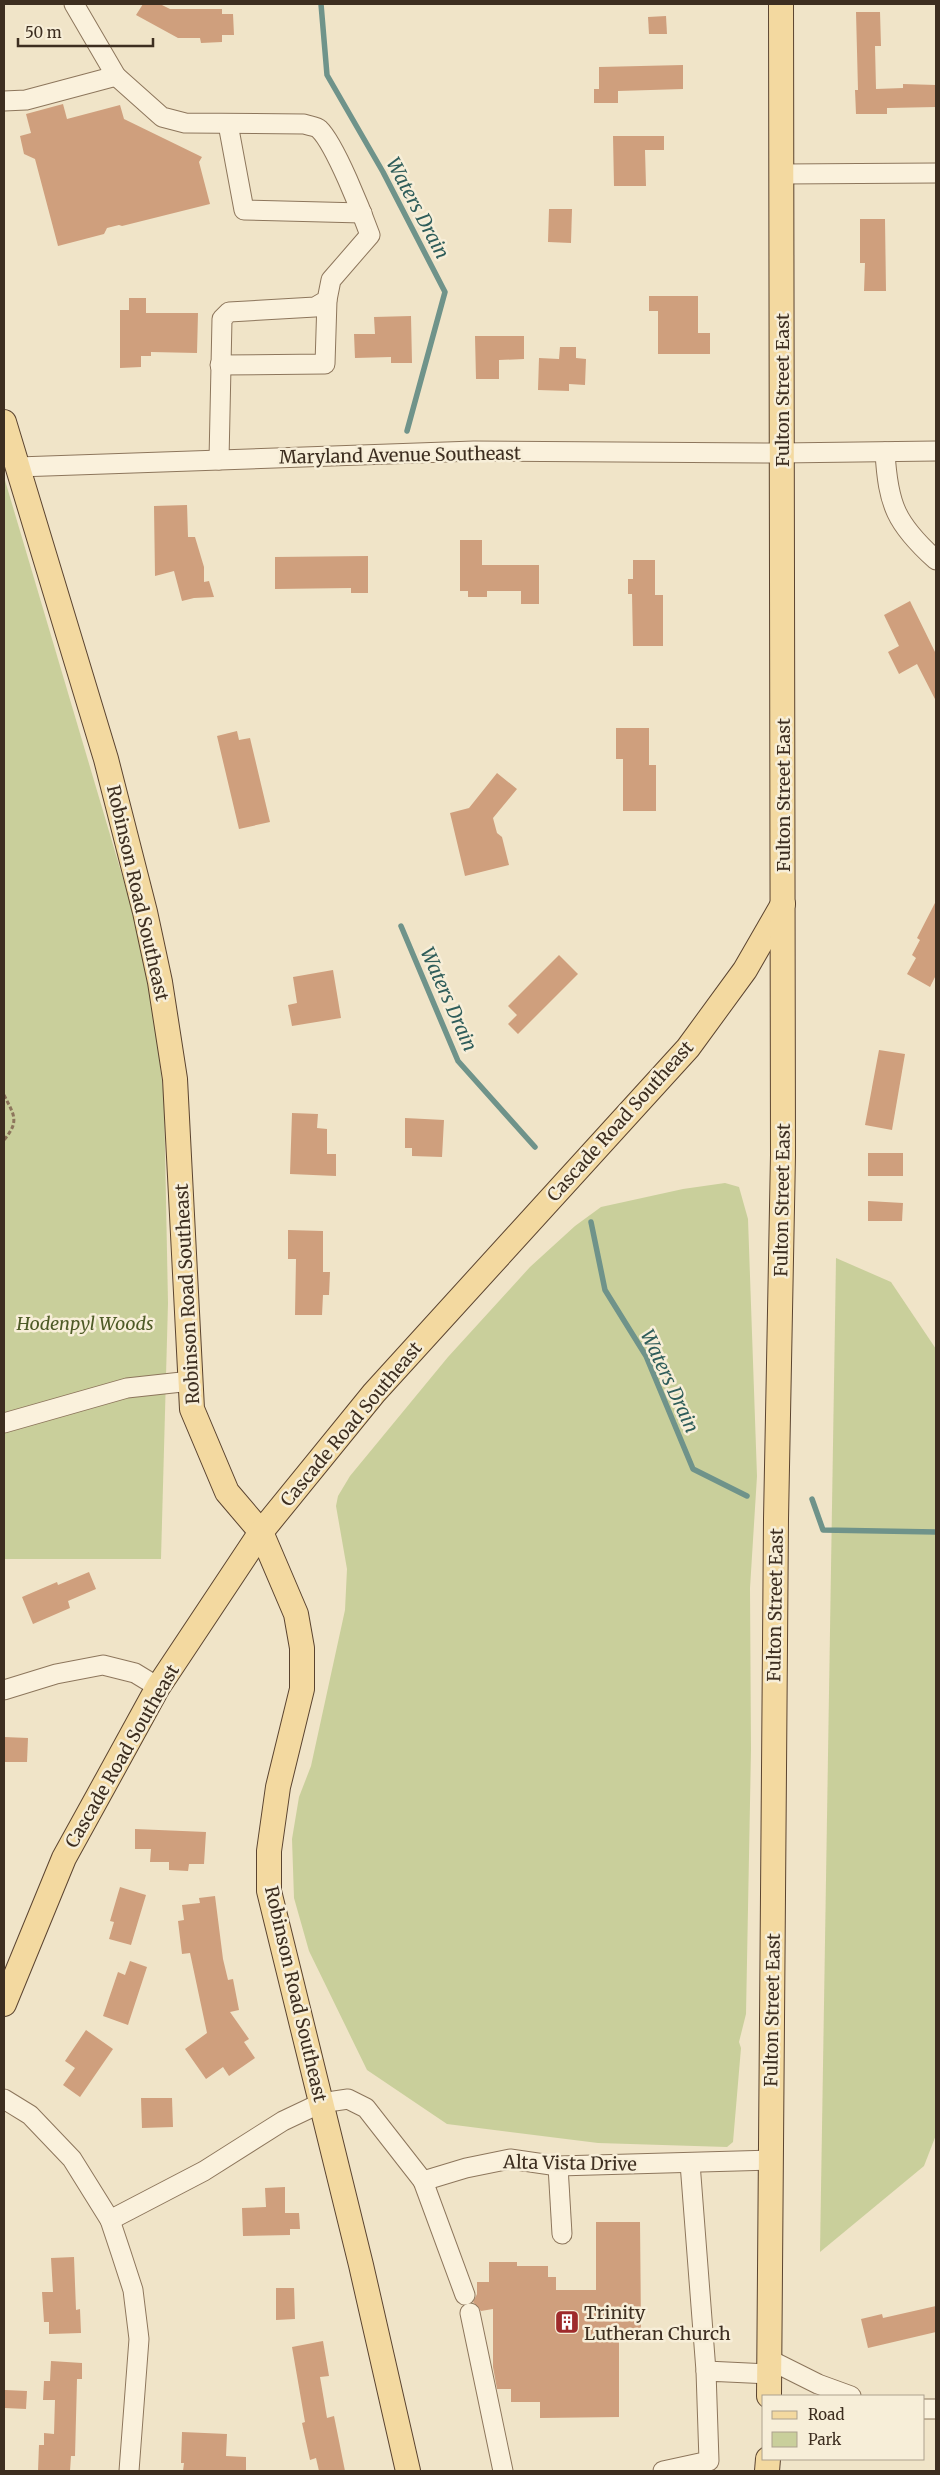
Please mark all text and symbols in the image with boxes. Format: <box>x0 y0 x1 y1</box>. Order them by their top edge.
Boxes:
scale bar <box>18 15 152 47</box>
text: 50 m <box>25 23 62 42</box>
water label: Waters Drain <box>381 153 455 263</box>
street label: Fulton Street East <box>771 313 794 467</box>
street label: Maryland Avenue Southeast <box>279 441 521 469</box>
street label: Fulton Street East <box>772 718 795 872</box>
street label: Robinson Road Southeast <box>102 783 174 1003</box>
water label: Waters Drain <box>415 943 483 1055</box>
street label: Cascade Road Southeast <box>542 1036 698 1206</box>
street label: Fulton Street East <box>769 1123 795 1277</box>
street label: Robinson Road Southeast <box>170 1183 204 1405</box>
park label: Hodenpyl Woods <box>15 1312 154 1335</box>
water label: Waters Drain <box>636 1325 704 1437</box>
street label: Cascade Road Southeast <box>275 1337 427 1511</box>
street label: Fulton Street East <box>762 1528 788 1682</box>
street label: Cascade Road Southeast <box>60 1660 184 1852</box>
street label: Robinson Road Southeast <box>260 1884 332 2104</box>
street label: Fulton Street East <box>759 1933 785 2087</box>
street label: Alta Vista Drive <box>502 2150 637 2176</box>
place label: Trinity Lutheran Church <box>584 2301 731 2345</box>
building icon: Trinity Lutheran Church <box>554 2309 580 2335</box>
legend <box>762 2395 925 2460</box>
text: Road <box>808 2405 844 2424</box>
text: Park <box>808 2430 842 2449</box>

